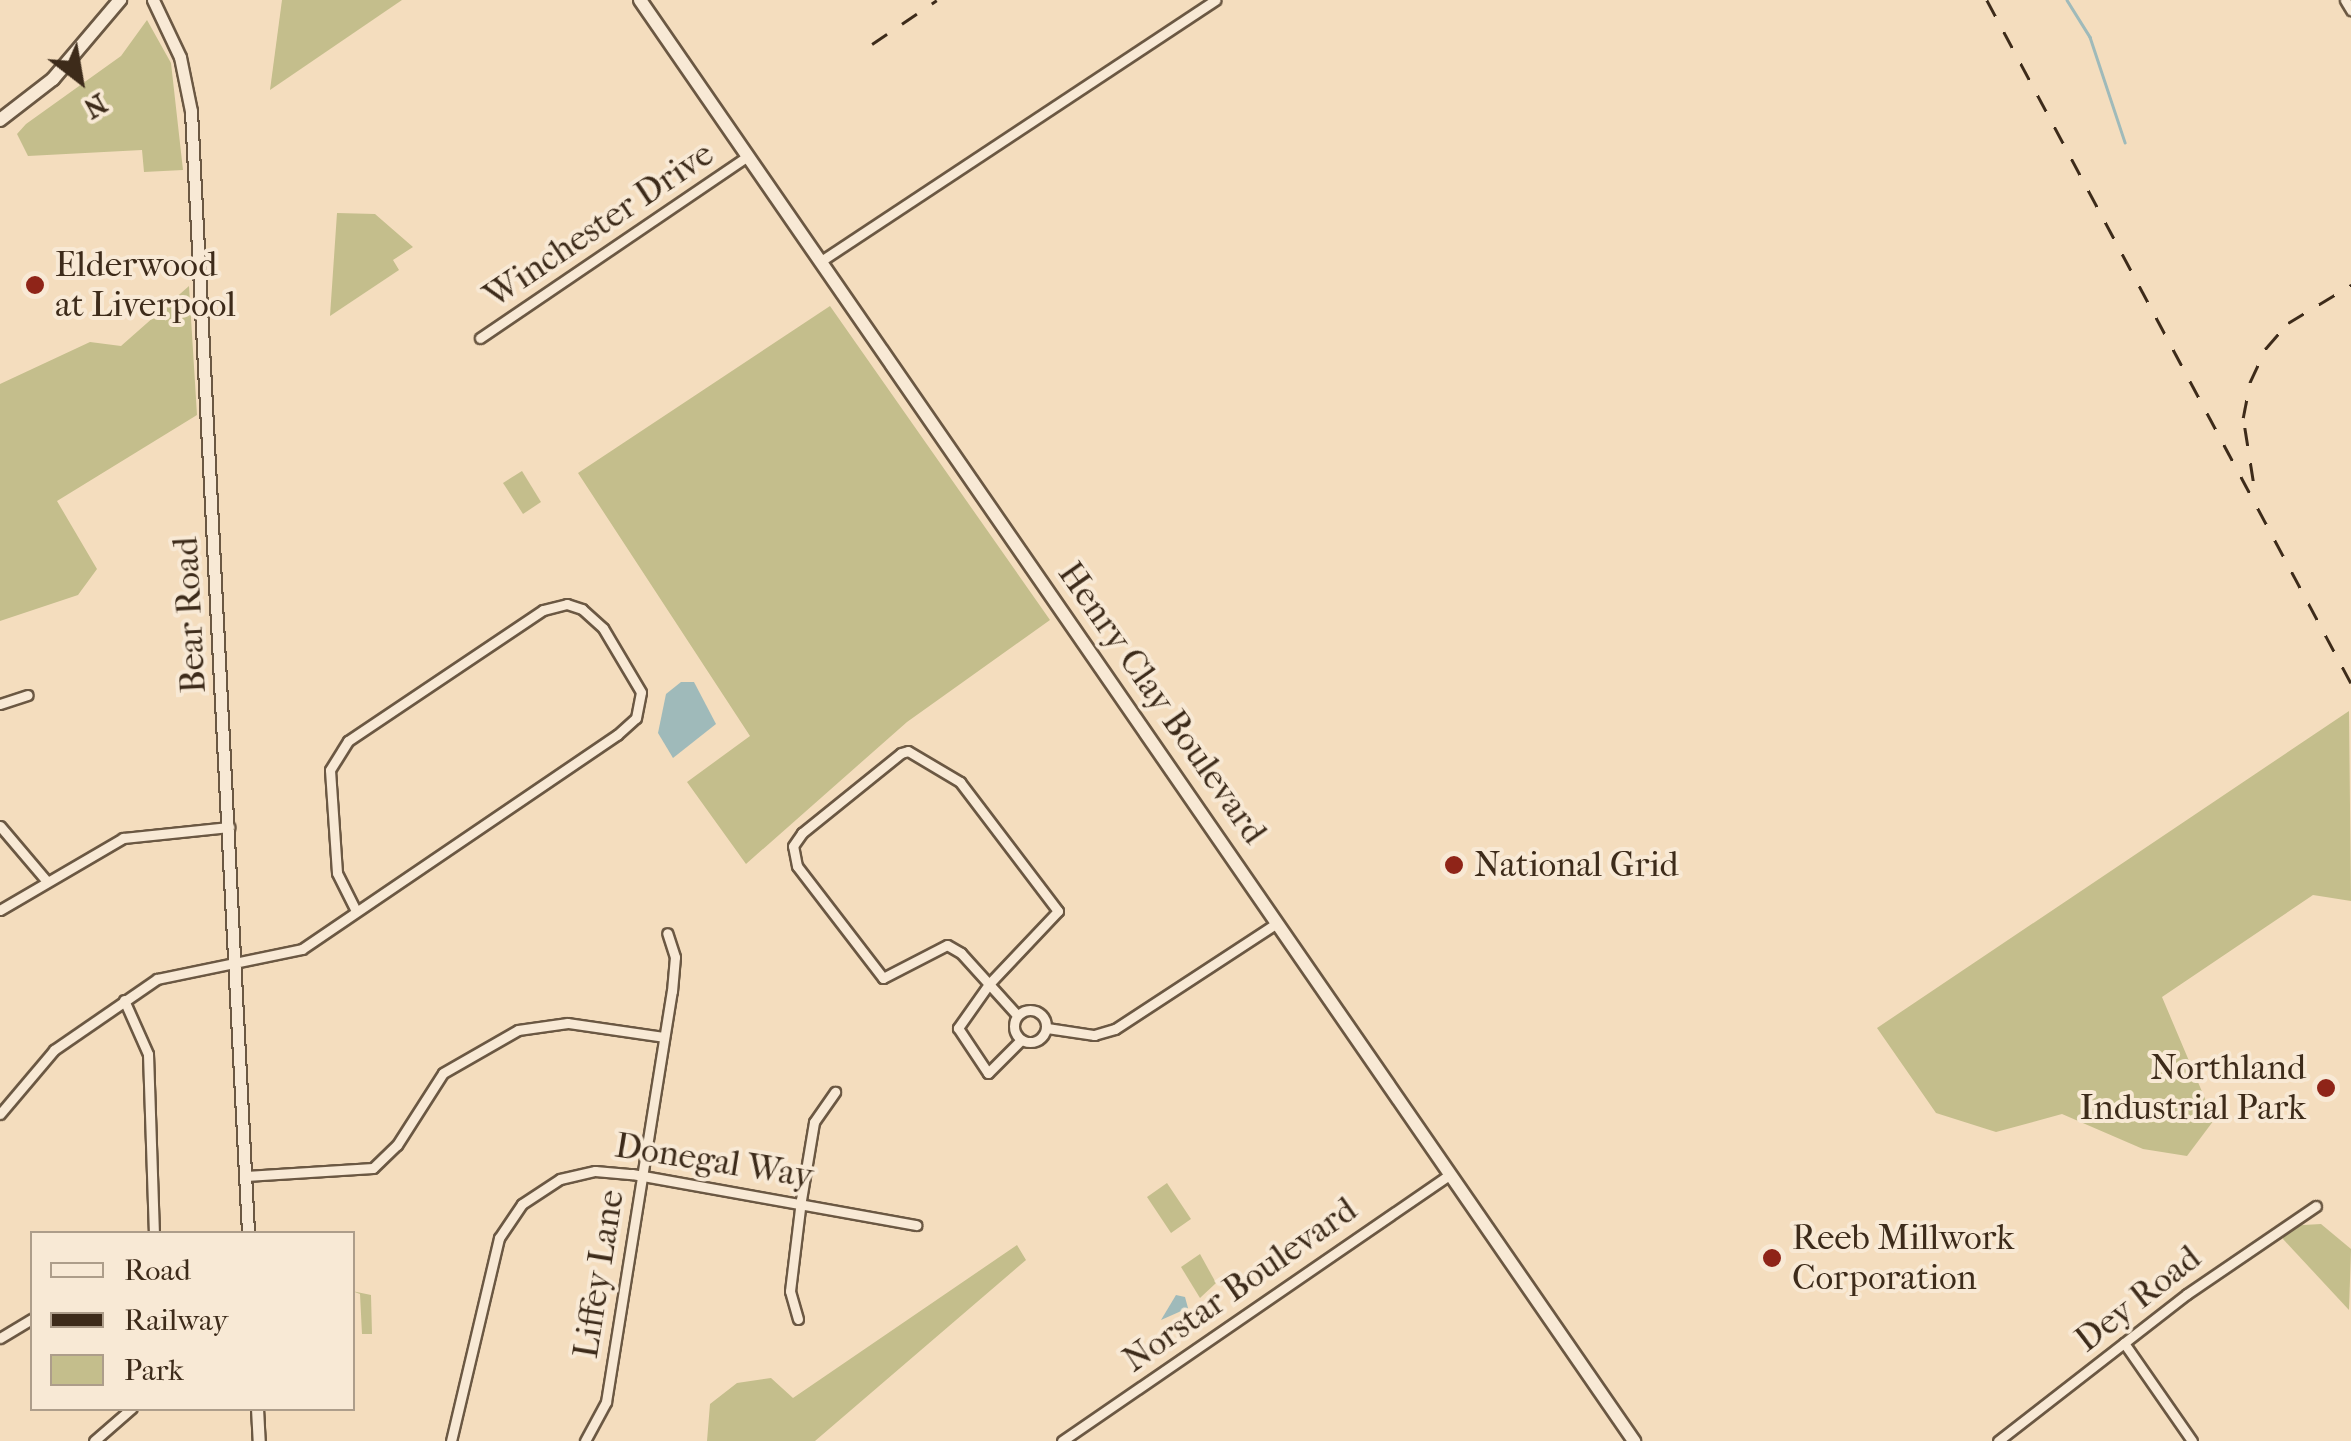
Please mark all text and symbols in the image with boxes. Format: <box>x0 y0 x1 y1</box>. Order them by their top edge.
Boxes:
north arrow <box>30 30 130 130</box>
text: N <box>78 87 113 126</box>
street label: Winchester Drive <box>476 133 722 317</box>
place label: Elderwood at Liverpool <box>55 244 236 326</box>
marker: Elderwood at Liverpool <box>24 274 46 296</box>
street label: Bear Road <box>165 536 215 694</box>
street label: Henry Clay Boulevard <box>1049 554 1275 852</box>
place label: National Grid <box>1474 844 1679 886</box>
marker: National Grid <box>1443 854 1465 876</box>
place label: Northland Industrial Park <box>2080 1047 2306 1129</box>
marker: Northland Industrial Park <box>2315 1077 2337 1099</box>
street label: Donegal Way <box>612 1125 816 1197</box>
street label: Liffey Lane <box>565 1187 633 1361</box>
street label: Norstar Boulevard <box>1115 1189 1365 1381</box>
place label: Reeb Millwork Corporation <box>1792 1217 2014 1299</box>
legend <box>30 1231 355 1411</box>
street label: Dey Road <box>2067 1237 2209 1361</box>
marker: Reeb Millwork Corporation <box>1761 1247 1783 1269</box>
text: Road <box>124 1253 191 1288</box>
text: Railway <box>124 1303 228 1338</box>
text: Park <box>124 1353 184 1388</box>

